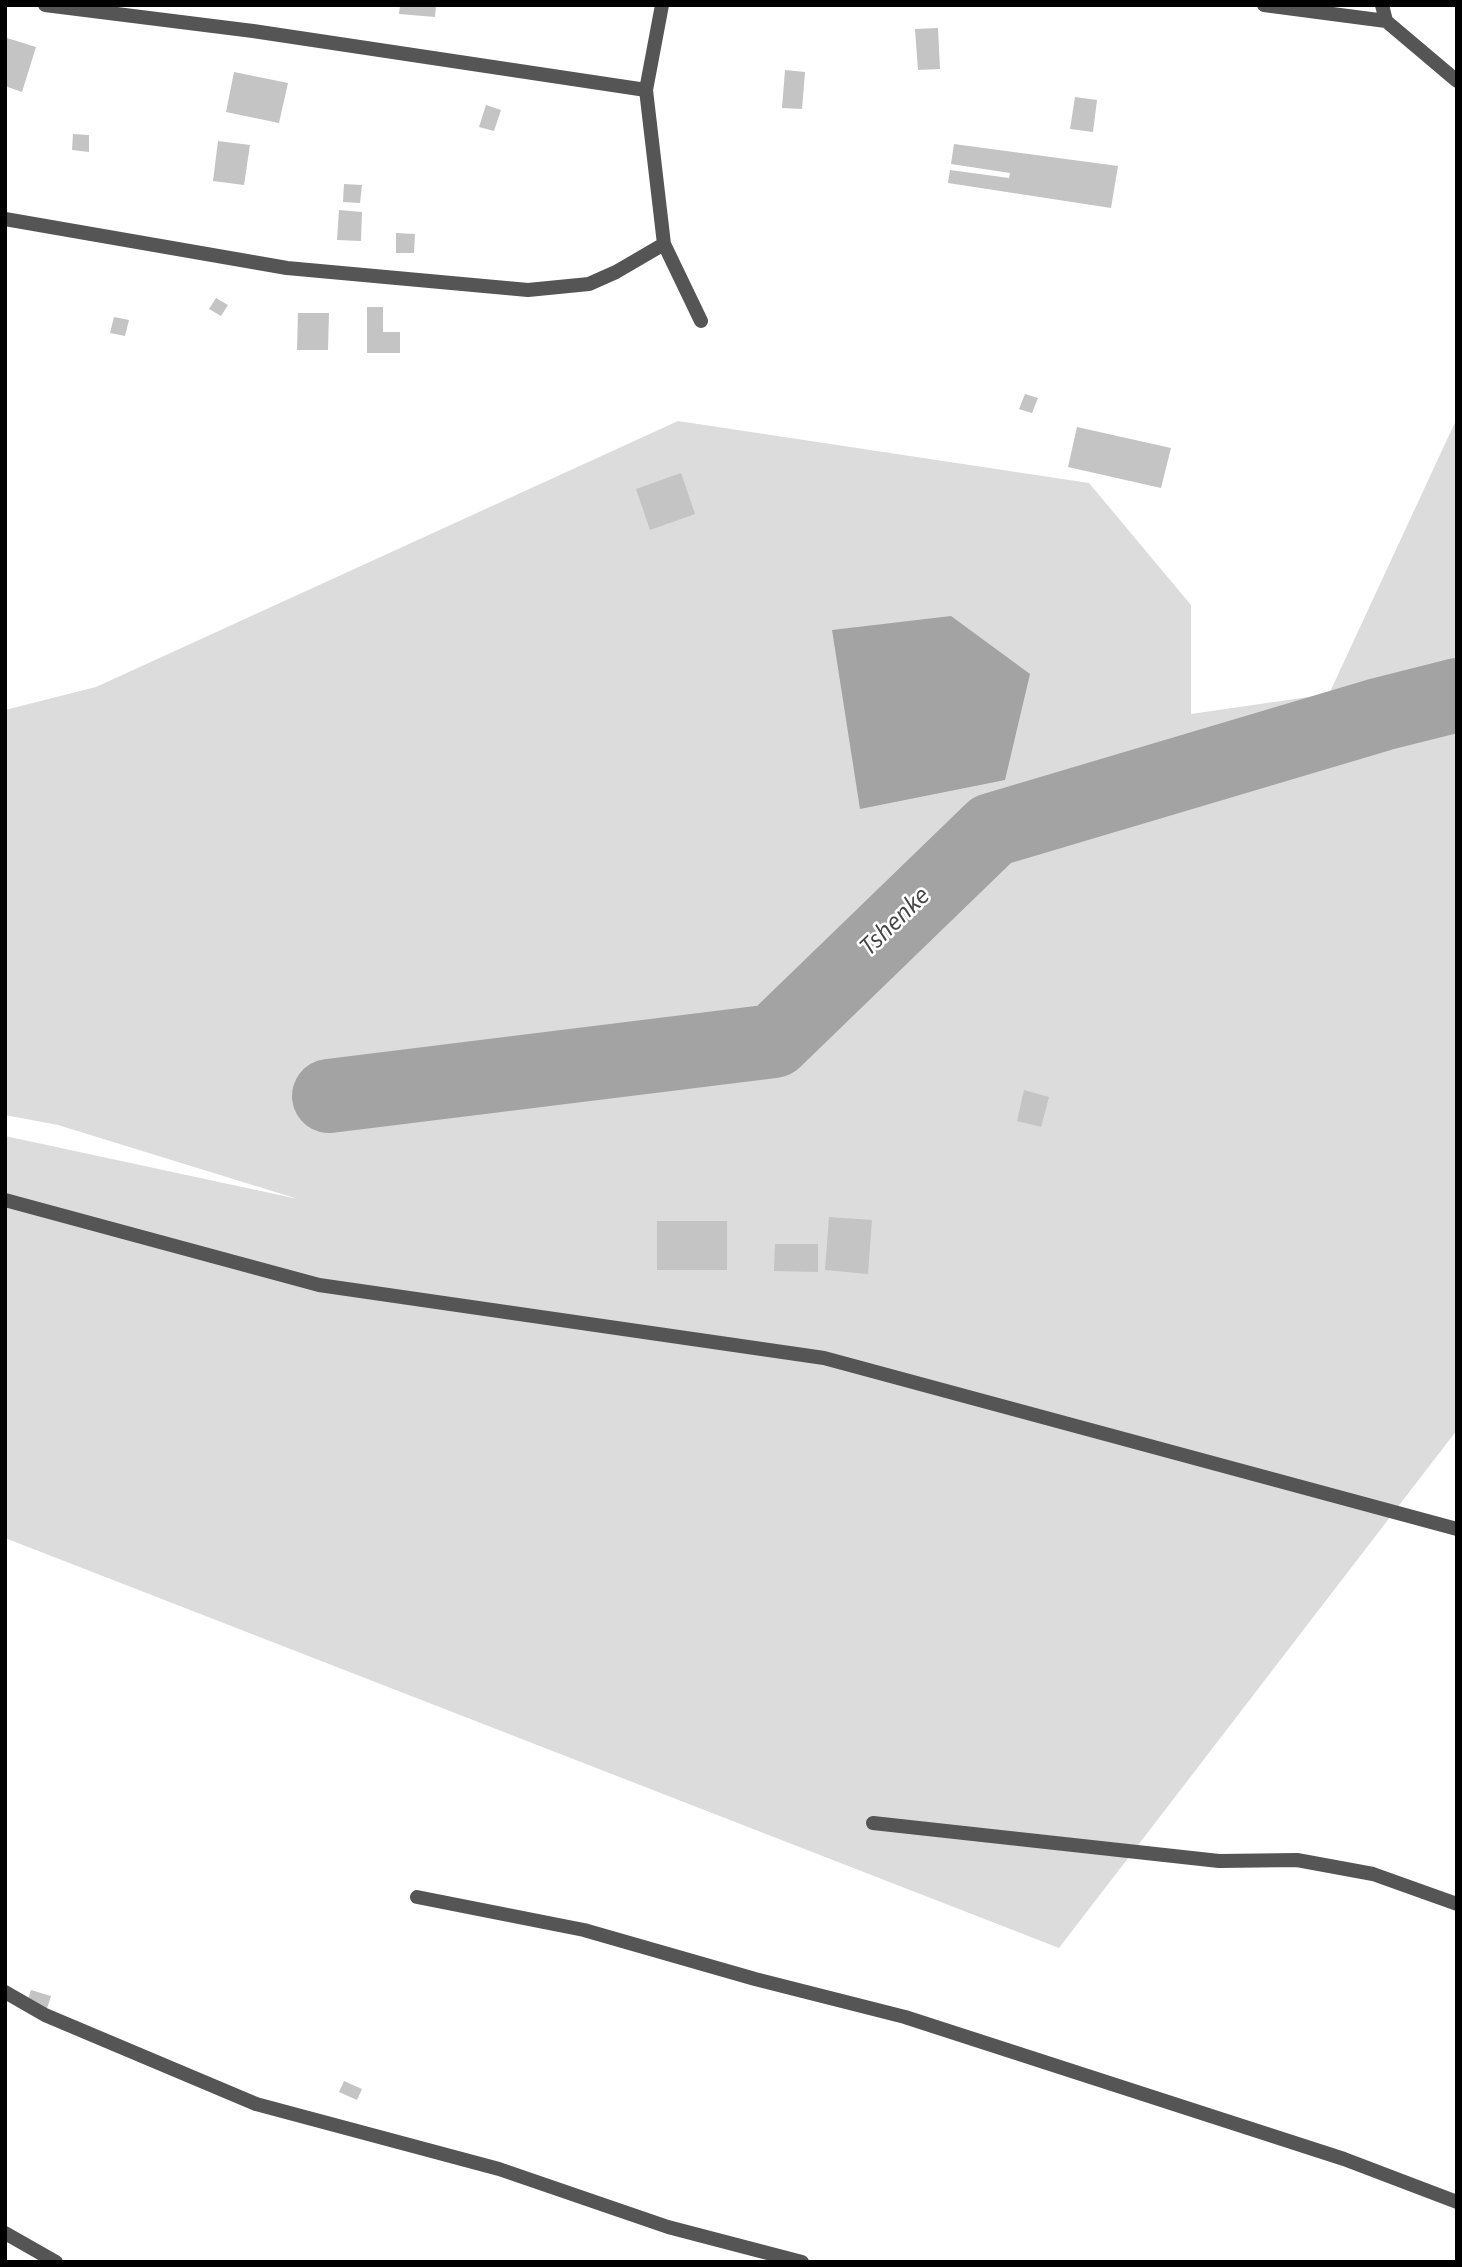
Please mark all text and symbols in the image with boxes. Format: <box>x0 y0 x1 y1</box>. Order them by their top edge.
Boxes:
water label: Tshenke <box>854 882 938 964</box>

